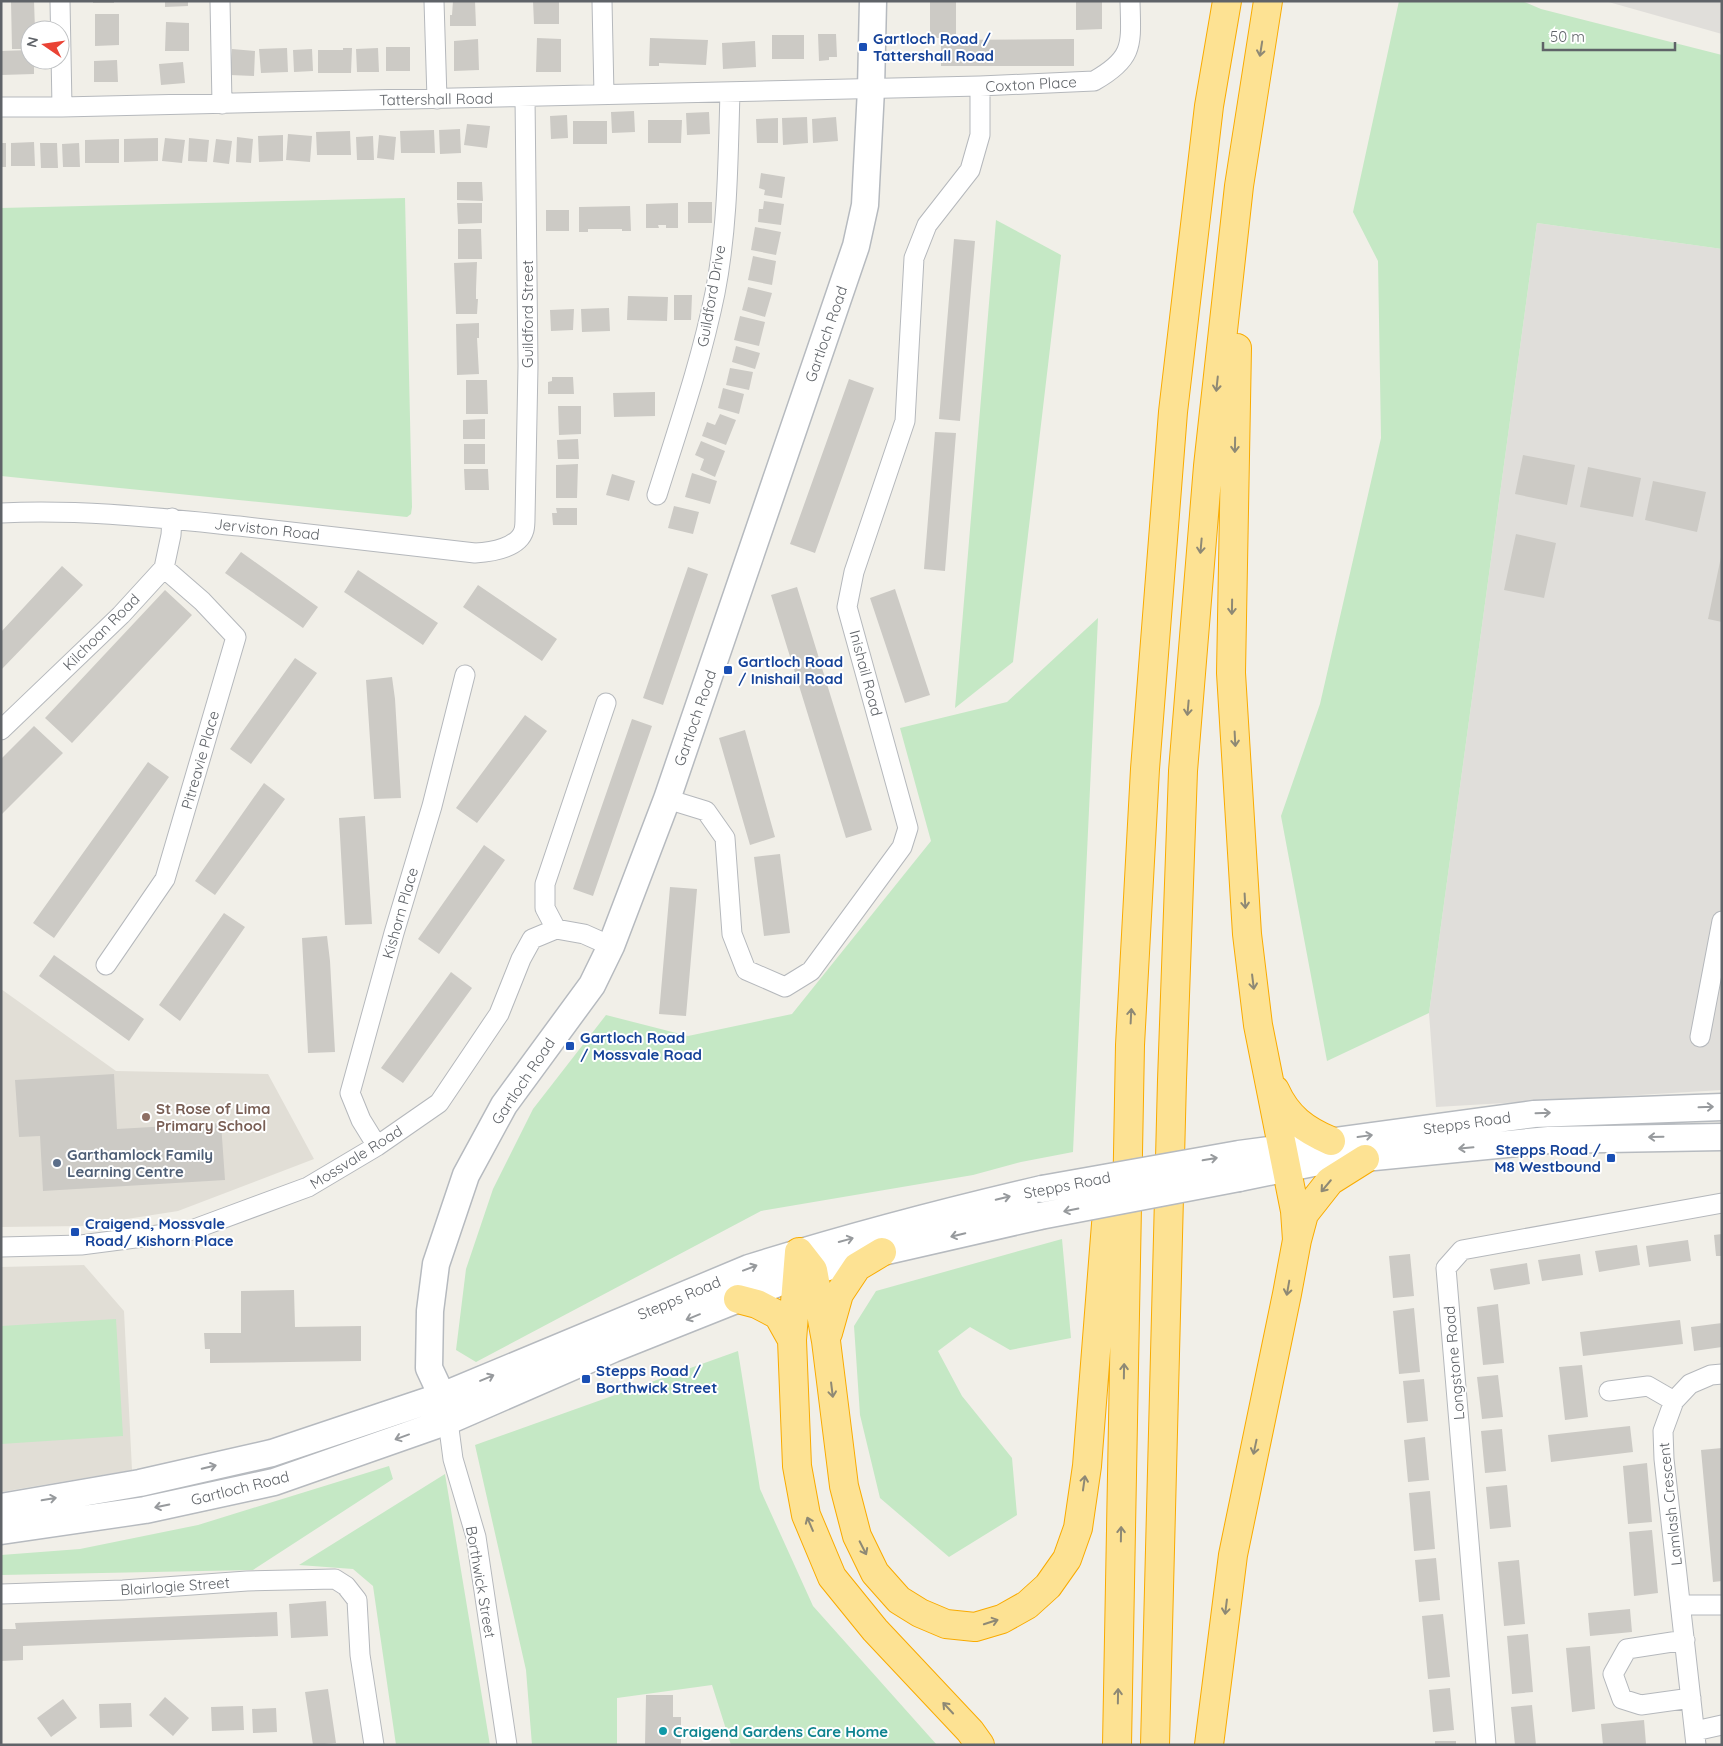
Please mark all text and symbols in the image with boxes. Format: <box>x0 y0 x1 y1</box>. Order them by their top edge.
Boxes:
north arrow <box>20 20 70 70</box>
scale bar <box>1543 20 1676 52</box>
text: 50 m <box>1550 27 1585 46</box>
place label: Gartloch Road / Tattershall Road <box>873 29 994 65</box>
text: N <box>22 35 42 49</box>
marker: Gartloch Road / Tattershall Road <box>857 41 869 53</box>
one-way arrow <box>1255 41 1265 57</box>
street label: Coxton Place <box>985 72 1077 96</box>
street label: Tattershall Road <box>379 89 493 109</box>
street label: Guildford Drive <box>693 244 729 348</box>
street label: Guildford Street <box>518 260 537 368</box>
street label: Gartloch Road <box>801 283 851 385</box>
one-way arrow <box>1212 376 1222 392</box>
one-way arrow <box>1230 436 1240 453</box>
street label: Jerviston Road <box>213 514 321 544</box>
one-way arrow <box>1196 537 1206 553</box>
street label: Kilchoan Road <box>59 590 143 674</box>
one-way arrow <box>1228 599 1237 615</box>
street label: Inishail Road <box>845 628 887 718</box>
place label: Gartloch Road / Inishail Road <box>738 652 843 688</box>
marker: Gartloch Road / Inishail Road <box>722 664 734 676</box>
street label: Gartloch Road <box>670 667 720 769</box>
one-way arrow <box>1183 699 1192 715</box>
street label: Pitreavie Place <box>177 709 223 811</box>
one-way arrow <box>1231 730 1240 746</box>
street label: Kishorn Place <box>378 865 422 961</box>
one-way arrow <box>1240 893 1250 909</box>
one-way arrow <box>1248 974 1258 990</box>
one-way arrow <box>1127 1008 1136 1024</box>
place label: Gartloch Road / Mossvale Road <box>580 1028 702 1064</box>
street label: Gartloch Road <box>487 1034 559 1128</box>
marker: Gartloch Road / Mossvale Road <box>564 1040 576 1052</box>
place label: St Rose of Lima Primary School <box>156 1099 271 1135</box>
one-way arrow <box>1697 1102 1713 1112</box>
street label: Stepps Road <box>1422 1107 1512 1139</box>
one-way arrow <box>1535 1109 1551 1118</box>
marker: St Rose of Lima Primary School <box>140 1111 152 1123</box>
street label: Mossvale Road <box>306 1121 406 1193</box>
one-way arrow <box>1357 1131 1373 1141</box>
one-way arrow <box>1648 1132 1664 1142</box>
place label: Stepps Road / M8 Westbound <box>1494 1140 1601 1176</box>
one-way arrow <box>1458 1143 1474 1152</box>
place label: Garthamlock Family Learning Centre <box>67 1145 213 1181</box>
marker: Stepps Road / M8 Westbound <box>1605 1152 1617 1164</box>
one-way arrow <box>1202 1154 1218 1164</box>
marker: Garthamlock Family Learning Centre <box>51 1157 63 1169</box>
street label: Stepps Road <box>1022 1167 1112 1203</box>
one-way arrow <box>1320 1180 1331 1193</box>
one-way arrow <box>994 1193 1010 1202</box>
one-way arrow <box>1063 1206 1079 1216</box>
place label: Craigend, Mossvale Road/ Kishorn Place <box>85 1214 234 1250</box>
marker: Craigend, Mossvale Road/ Kishorn Place <box>69 1226 81 1238</box>
one-way arrow <box>951 1231 967 1240</box>
one-way arrow <box>837 1234 853 1244</box>
one-way arrow <box>742 1263 758 1272</box>
street label: Stepps Road <box>635 1272 723 1324</box>
one-way arrow <box>1283 1280 1293 1296</box>
street label: Longstone Road <box>1440 1305 1468 1421</box>
one-way arrow <box>686 1313 701 1322</box>
place label: Stepps Road / Borthwick Street <box>596 1361 717 1397</box>
one-way arrow <box>1119 1363 1129 1380</box>
one-way arrow <box>479 1372 494 1382</box>
marker: Stepps Road / Borthwick Street <box>580 1373 592 1385</box>
one-way arrow <box>827 1381 837 1397</box>
one-way arrow <box>394 1433 410 1442</box>
one-way arrow <box>1250 1439 1259 1455</box>
street label: Lamlash Crescent <box>1654 1441 1686 1567</box>
one-way arrow <box>200 1462 216 1471</box>
street label: Gartloch Road <box>189 1467 291 1509</box>
one-way arrow <box>1080 1475 1090 1491</box>
one-way arrow <box>41 1493 57 1503</box>
one-way arrow <box>154 1502 170 1511</box>
one-way arrow <box>805 1517 814 1532</box>
street label: Borthwick Street <box>462 1524 500 1640</box>
one-way arrow <box>1116 1526 1126 1542</box>
one-way arrow <box>858 1541 868 1556</box>
street label: Blairlogie Street <box>120 1573 230 1599</box>
one-way arrow <box>1221 1599 1231 1615</box>
one-way arrow <box>983 1617 999 1627</box>
one-way arrow <box>1113 1688 1123 1704</box>
one-way arrow <box>943 1702 955 1714</box>
place label: Craigend Gardens Care Home <box>673 1722 888 1741</box>
marker: Craigend Gardens Care Home <box>657 1725 669 1737</box>

